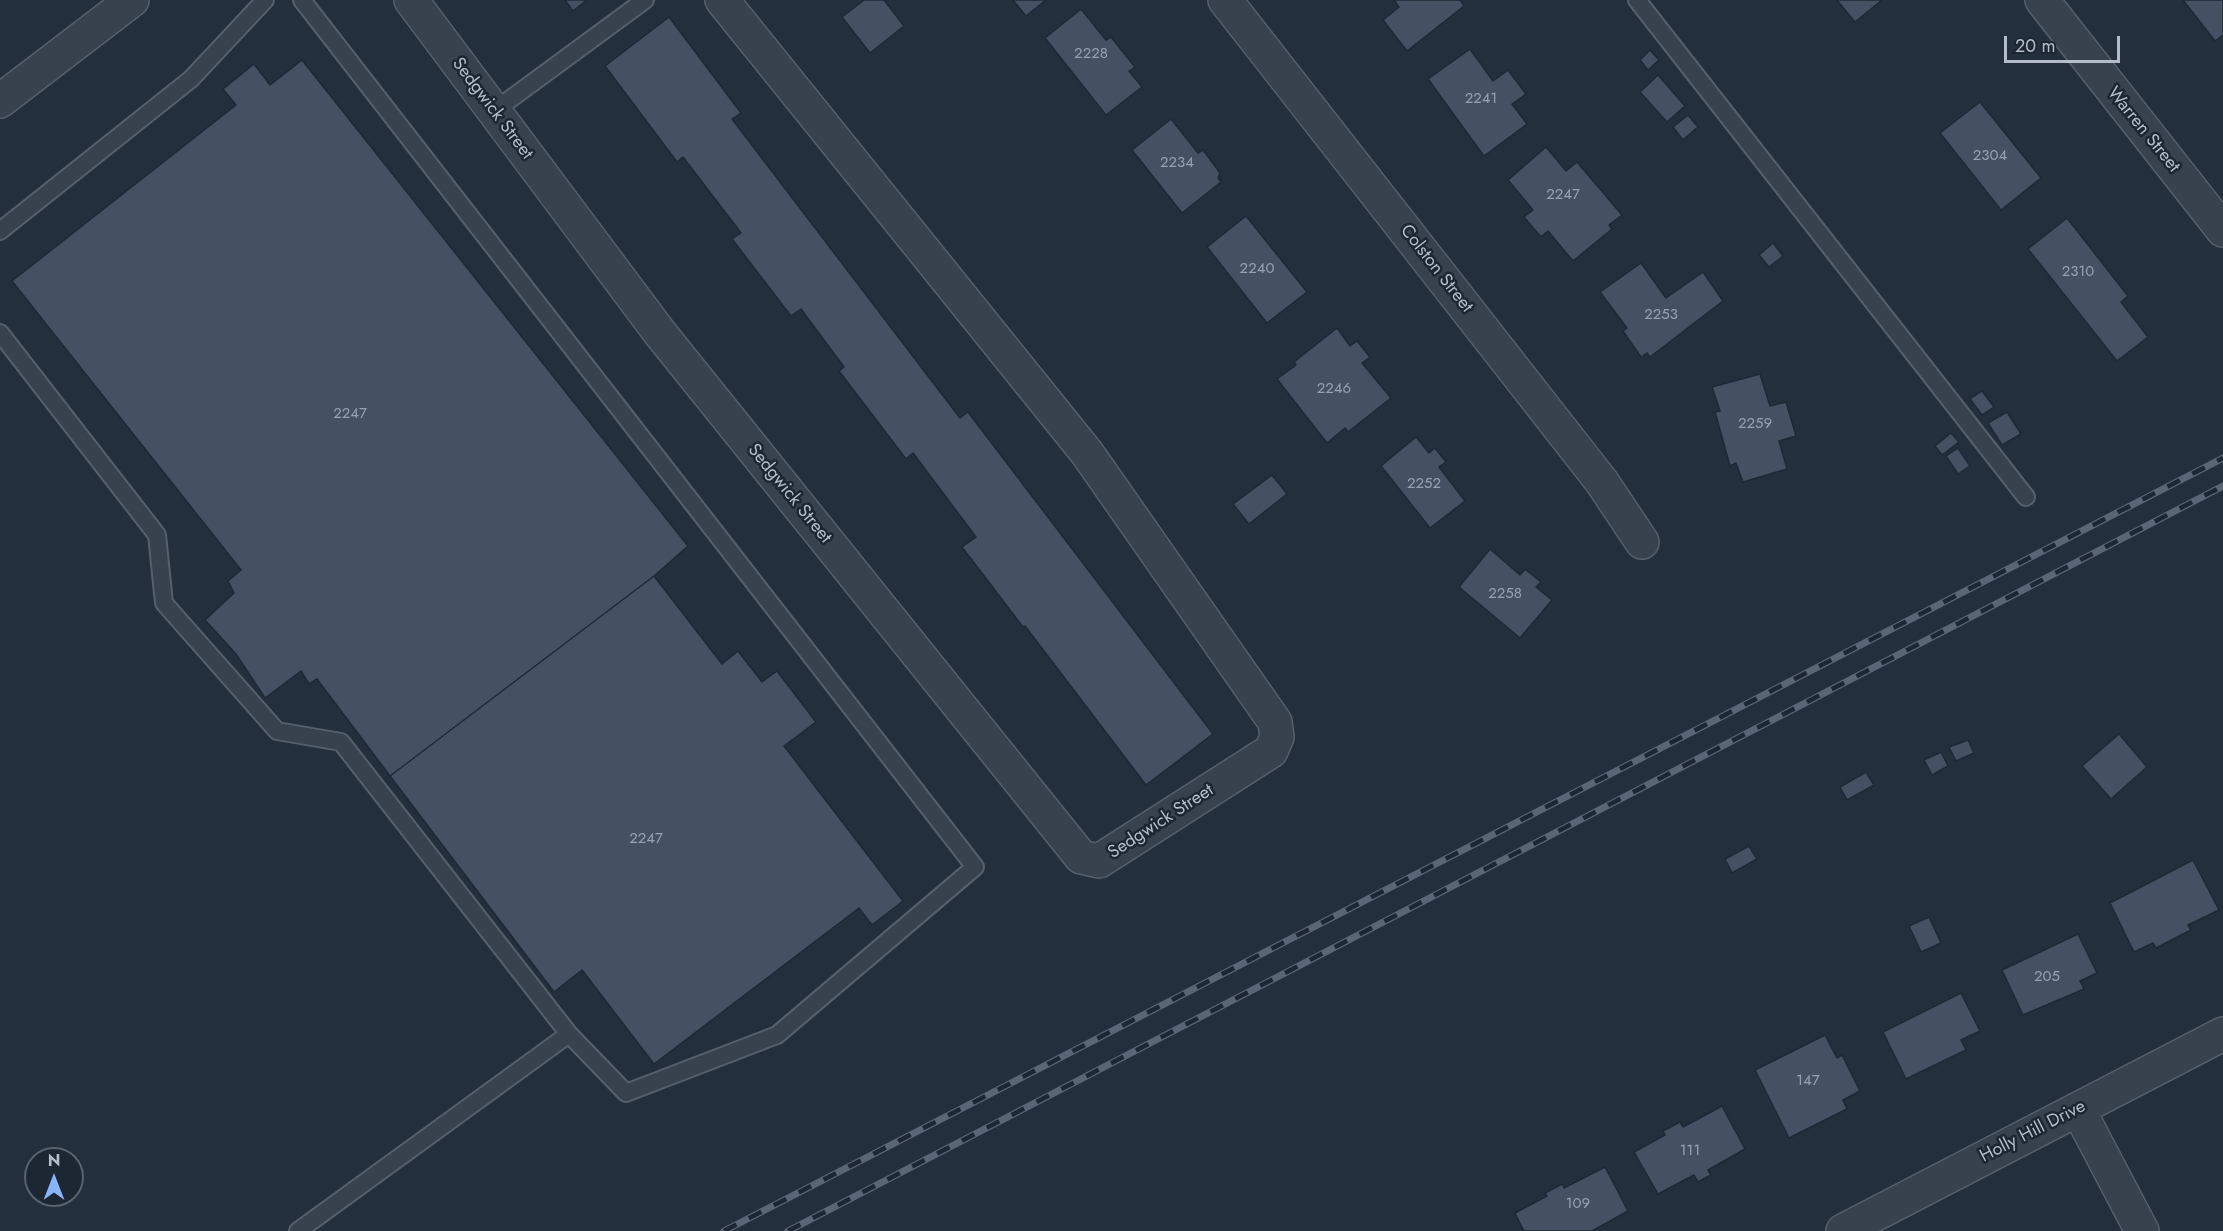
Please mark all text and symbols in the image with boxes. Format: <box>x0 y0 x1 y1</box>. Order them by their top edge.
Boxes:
scale bar <box>2007 24 2122 62</box>
text: 20 m <box>2015 33 2055 59</box>
house number: 2228 <box>1074 45 1108 63</box>
street label: Sedgwick Street <box>447 54 537 164</box>
street label: Warren Street <box>2102 83 2184 177</box>
house number: 2241 <box>1465 90 1497 108</box>
house number: 2304 <box>1973 147 2007 165</box>
house number: 2234 <box>1160 154 1194 172</box>
house number: 2247 <box>1546 186 1580 204</box>
street label: Colston Street <box>1395 221 1477 317</box>
house number: 2240 <box>1240 260 1274 278</box>
house number: 2310 <box>2062 263 2094 281</box>
house number: 2253 <box>1644 306 1678 324</box>
house number: 2246 <box>1317 380 1351 398</box>
house number: 2247 <box>333 405 367 423</box>
house number: 2259 <box>1738 415 1772 433</box>
street label: Sedgwick Street <box>742 440 836 548</box>
house number: 2252 <box>1407 475 1441 493</box>
house number: 2258 <box>1488 585 1522 603</box>
street label: Sedgwick Street <box>1104 780 1218 864</box>
house number: 2247 <box>629 830 663 848</box>
house number: 205 <box>2034 968 2060 986</box>
house number: 147 <box>1796 1072 1820 1090</box>
street label: Holly Hill Drive <box>1977 1096 2089 1168</box>
house number: 111 <box>1680 1142 1700 1160</box>
north arrow <box>24 1147 84 1207</box>
text: N <box>48 1149 60 1172</box>
house number: 109 <box>1566 1195 1590 1213</box>

